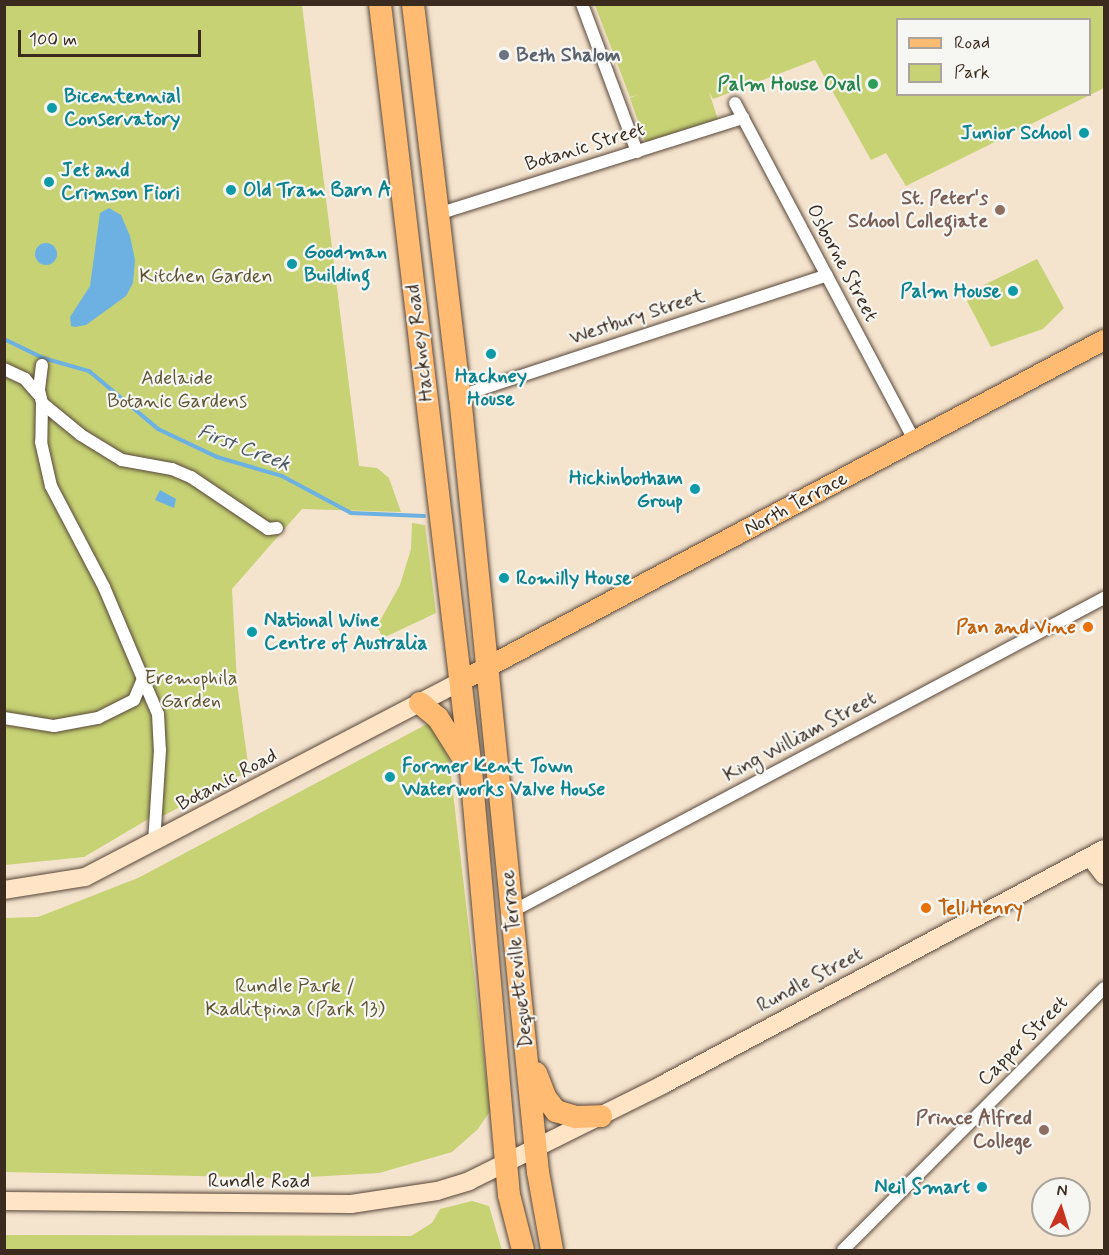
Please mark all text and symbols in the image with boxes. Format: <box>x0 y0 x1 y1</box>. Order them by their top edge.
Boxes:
scale bar <box>21 18 204 56</box>
legend <box>896 18 1091 96</box>
text: 100 m <box>29 28 77 52</box>
text: Road <box>954 31 990 55</box>
place label: Beth Shalom <box>516 43 621 67</box>
marker: Beth Shalom <box>497 48 511 62</box>
text: Park <box>954 61 990 85</box>
place label: Palm House Oval <box>718 72 861 96</box>
marker: Palm House Oval <box>866 77 880 91</box>
place label: Bicentennial Conservatory <box>64 84 181 131</box>
marker: Bicentennial Conservatory <box>45 101 59 115</box>
street label: Botanic Street <box>520 117 650 177</box>
place label: Junior School <box>961 121 1072 145</box>
marker: Junior School <box>1077 126 1091 140</box>
place label: Jet and Crimson Fiori <box>61 158 179 205</box>
marker: Jet and Crimson Fiori <box>42 175 56 189</box>
place label: Old Tram Barn A <box>243 178 396 202</box>
marker: Old Tram Barn A <box>224 183 238 197</box>
place label: St. Peter's School Collegiate <box>849 186 988 233</box>
street label: Osborne Street <box>800 199 884 327</box>
marker: St. Peter's School Collegiate <box>993 203 1007 217</box>
place label: Goodman Building <box>304 240 387 287</box>
marker: Goodman Building <box>285 257 299 271</box>
park label: Kitchen Garden <box>140 264 272 288</box>
place label: Palm House <box>900 279 1001 303</box>
street label: Hackney Road <box>401 283 439 403</box>
street label: Westbury Street <box>566 284 708 350</box>
marker: Palm House <box>1006 284 1020 298</box>
marker: Hackney House <box>484 347 498 361</box>
place label: Hackney House <box>455 364 527 411</box>
park label: Adelaide Botanic Gardens <box>107 367 247 414</box>
water label: First Creek <box>194 419 294 477</box>
place label: Hickinbotham Group <box>569 466 683 513</box>
street label: North Terrace <box>740 467 852 541</box>
marker: Hickinbotham Group <box>688 482 702 496</box>
place label: Romilly House <box>516 566 632 590</box>
marker: Romilly House <box>497 571 511 585</box>
place label: National Wine Centre of Australia <box>264 608 428 655</box>
place label: Pan and Vine <box>964 615 1076 639</box>
marker: Pan and Vine <box>1081 620 1095 634</box>
marker: National Wine Centre of Australia <box>245 625 259 639</box>
park label: Eremophila Garden <box>145 667 237 714</box>
street label: King William Street <box>718 686 882 788</box>
street label: Botanic Road <box>173 743 281 817</box>
place label: Former Kent Town Waterworks Valve House <box>402 754 607 801</box>
marker: Former Kent Town Waterworks Valve House <box>383 770 397 784</box>
street label: Dequetteville Terrace <box>496 869 538 1049</box>
place label: Tell Henry <box>938 896 1023 920</box>
marker: Tell Henry <box>919 901 933 915</box>
street label: Rundle Street <box>751 941 869 1019</box>
park label: Rundle Park / Kadlitpina (Park 13) <box>205 974 385 1021</box>
street label: Capper Street <box>972 990 1074 1092</box>
place label: Prince Alfred College <box>915 1106 1032 1153</box>
marker: Prince Alfred College <box>1037 1123 1051 1137</box>
street label: Rundle Road <box>208 1169 310 1193</box>
place label: Neil Smart <box>871 1175 970 1199</box>
north arrow <box>1031 1177 1091 1237</box>
marker: Neil Smart <box>975 1180 989 1194</box>
text: N <box>1056 1180 1068 1201</box>

